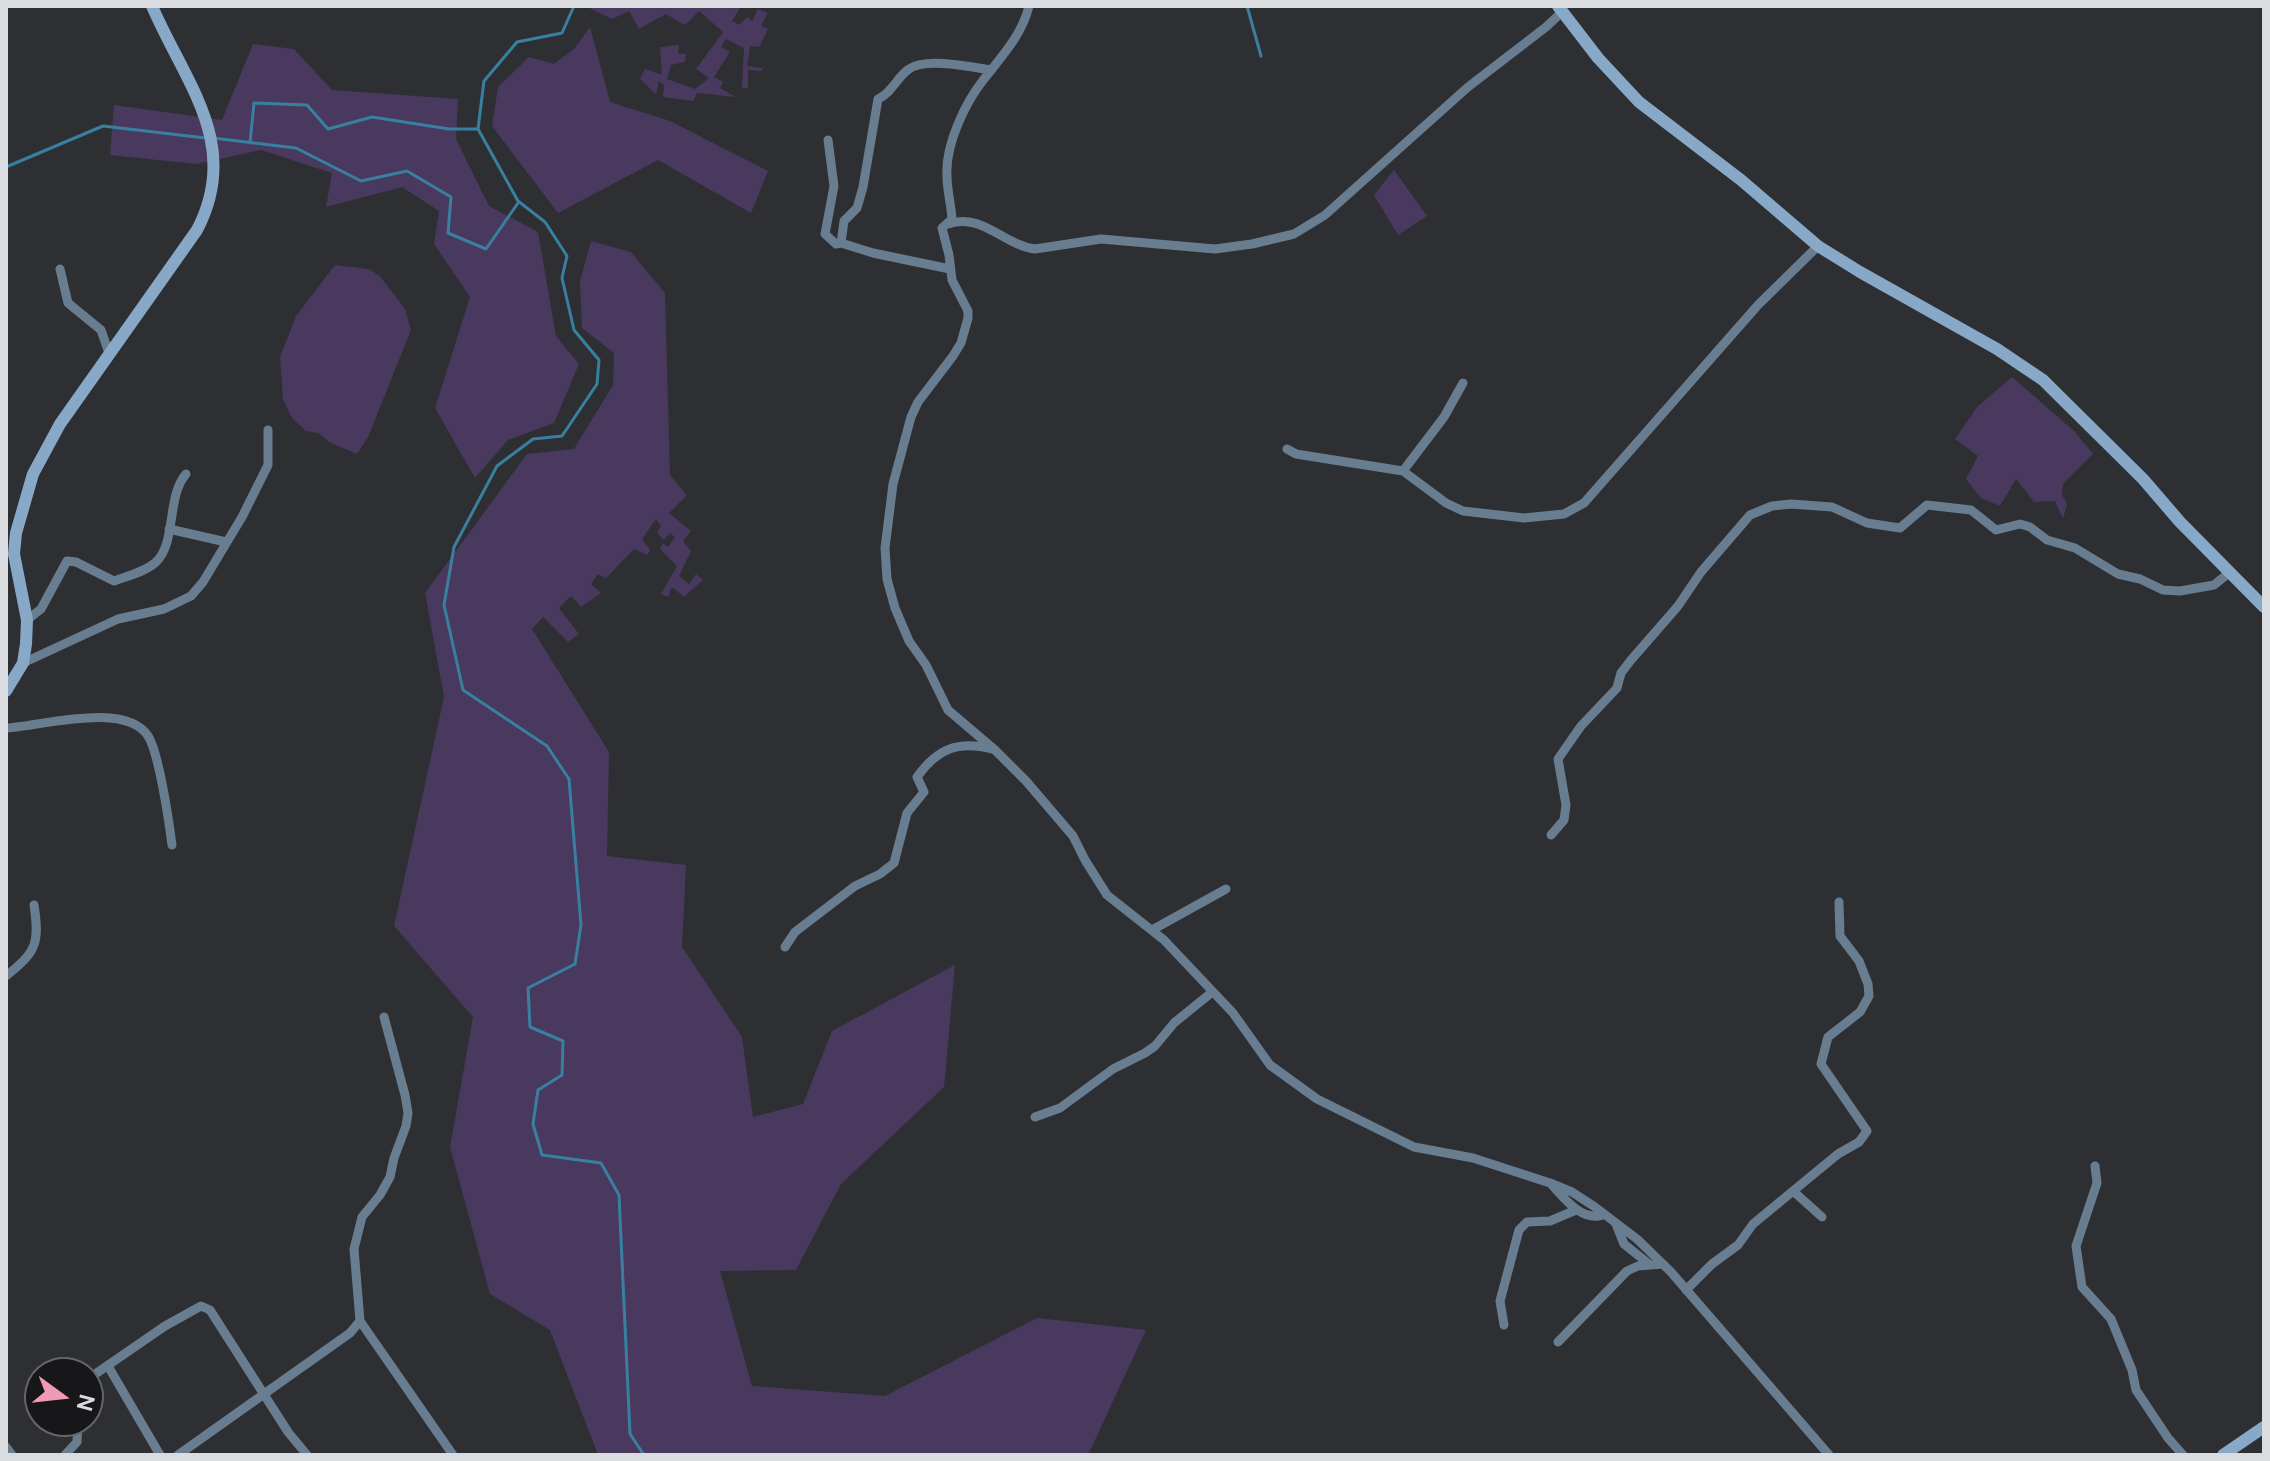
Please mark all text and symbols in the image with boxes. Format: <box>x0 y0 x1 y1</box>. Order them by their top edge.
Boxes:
north arrow <box>24 1357 104 1437</box>
text: N <box>70 1391 102 1414</box>

